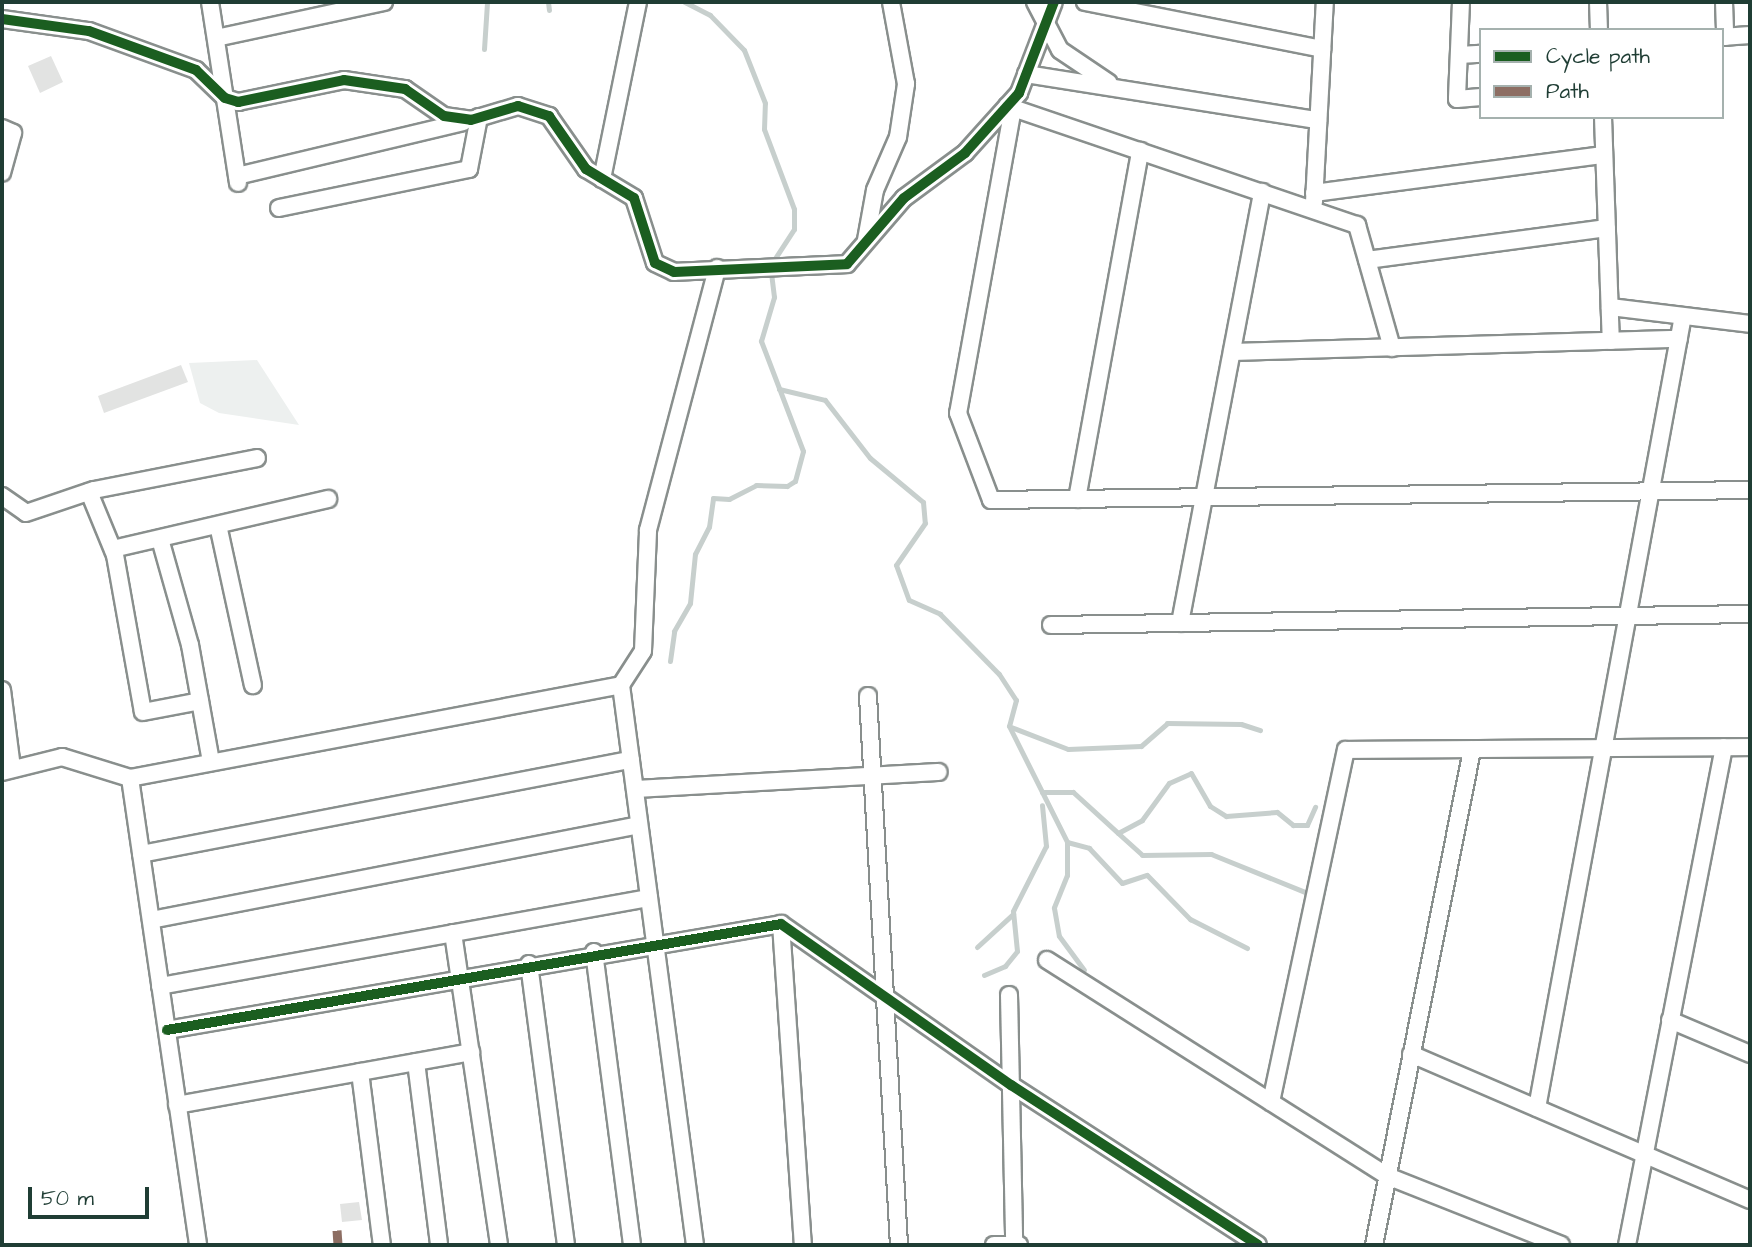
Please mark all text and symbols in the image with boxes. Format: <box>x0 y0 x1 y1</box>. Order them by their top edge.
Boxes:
legend <box>1479 28 1724 119</box>
text: Cycle path <box>1546 42 1650 71</box>
text: Path <box>1546 77 1589 106</box>
scale bar <box>32 1174 152 1218</box>
text: 50 m <box>41 1184 94 1213</box>

